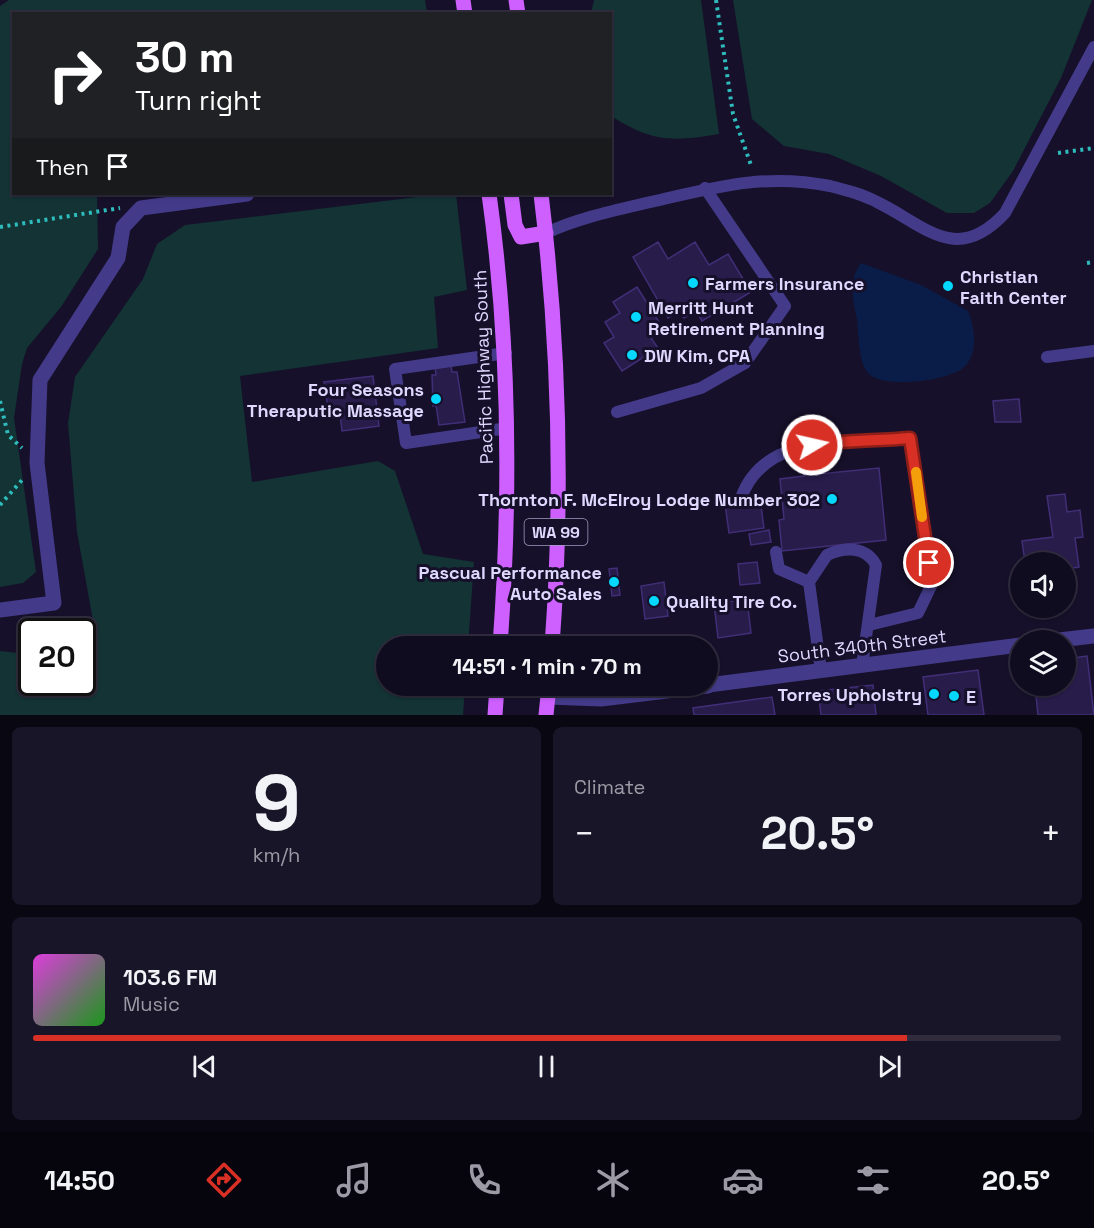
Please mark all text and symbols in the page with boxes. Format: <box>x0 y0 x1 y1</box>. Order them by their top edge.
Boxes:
text: 30 m <box>135 31 234 84</box>
icon: right <box>36 36 114 114</box>
text: Turn right <box>135 83 262 118</box>
icon: arrive <box>101 150 134 183</box>
text: Then <box>36 153 89 181</box>
place label: Christian Faith Center <box>960 265 1067 309</box>
street label: Pacific Highway South <box>468 269 498 465</box>
place label: Farmers Insurance <box>705 272 864 295</box>
marker: Farmers Insurance <box>686 276 700 290</box>
marker: Christian Faith Center <box>941 279 955 293</box>
place label: Merritt Hunt Retirement Planning <box>648 296 825 340</box>
marker: Merritt Hunt Retirement Planning <box>629 310 643 324</box>
place label: DW Kim, CPA <box>644 344 751 367</box>
marker: DW Kim, CPA <box>625 348 639 362</box>
place label: Four Seasons Theraputic Massage <box>247 378 424 422</box>
marker: Four Seasons Theraputic Massage <box>429 392 443 406</box>
position arrow <box>780 413 844 477</box>
place label: Thornton F. McElroy Lodge Number 302 <box>478 488 820 511</box>
marker: Thornton F. McElroy Lodge Number 302 <box>825 492 839 506</box>
road number: WA 99 <box>524 519 588 545</box>
pin <box>903 537 954 588</box>
icon: arrive <box>912 546 945 579</box>
map controls <box>1010 552 1076 696</box>
button: sound <box>1010 552 1076 618</box>
place label: Pascual Performance Auto Sales <box>418 561 602 605</box>
marker: Pascual Performance Auto Sales <box>607 575 621 589</box>
place label: Quality Tire Co. <box>666 590 797 613</box>
marker: Quality Tire Co. <box>647 594 661 608</box>
speed limit sign: 20 <box>18 618 96 696</box>
street label: South 340th Street <box>776 624 948 668</box>
button: layers <box>1010 630 1076 696</box>
text: 14:51 · 1 min · 70 m <box>452 652 642 680</box>
place label: Torres Upholstry <box>778 683 922 706</box>
place label: E <box>966 685 976 708</box>
marker: Torres Upholstry <box>927 687 941 701</box>
marker: E <box>947 689 961 703</box>
text: 9 <box>252 753 301 853</box>
text: Climate <box>574 774 645 800</box>
text: 20.5° <box>761 805 874 862</box>
text: − <box>574 813 594 855</box>
text: + <box>1041 813 1061 855</box>
text: km/h <box>253 842 300 868</box>
text: 103.6 FM <box>123 963 217 991</box>
text: Music <box>123 991 180 1017</box>
icon: previous <box>188 1050 221 1083</box>
icon: pause <box>530 1050 563 1083</box>
icon: next <box>873 1050 906 1083</box>
icon: directions <box>203 1159 245 1201</box>
icon: music <box>333 1159 375 1201</box>
icon: phone <box>463 1159 505 1201</box>
icon: climate <box>592 1159 634 1201</box>
icon: car <box>722 1159 764 1201</box>
icon: filters <box>852 1159 894 1201</box>
text: 14:50 <box>44 1163 115 1198</box>
text: 20.5° <box>982 1163 1050 1198</box>

